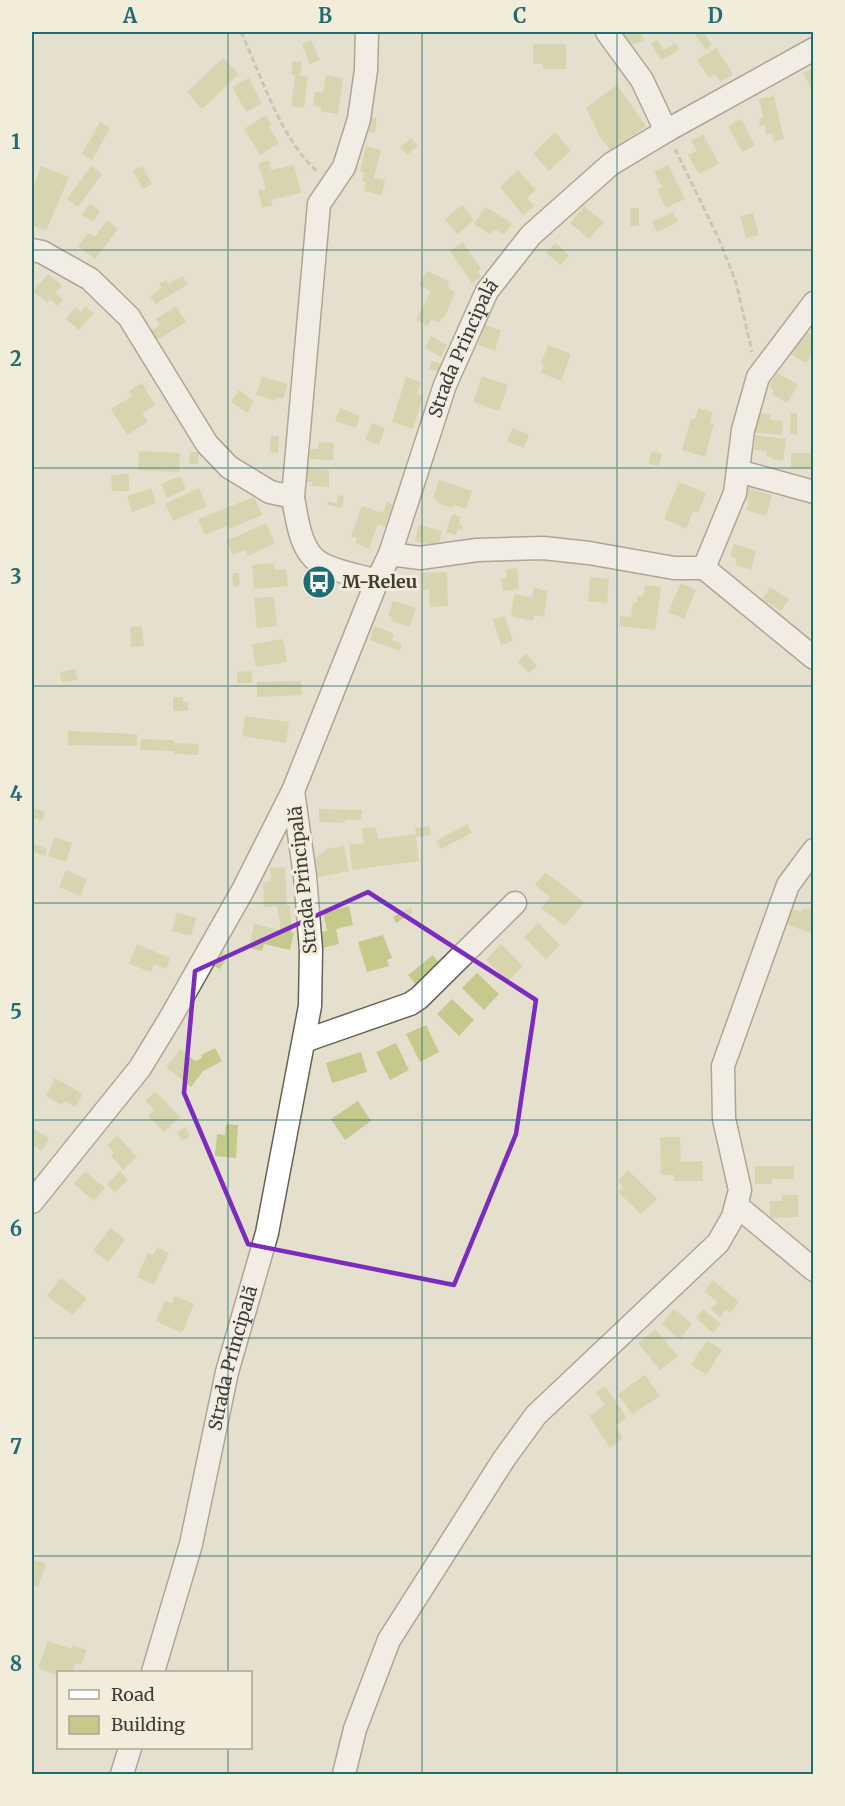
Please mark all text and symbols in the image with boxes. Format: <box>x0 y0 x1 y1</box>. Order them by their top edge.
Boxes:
text: A <box>122 3 138 28</box>
text: B <box>318 3 332 28</box>
text: C <box>513 3 527 28</box>
text: D <box>707 3 723 28</box>
text: 1 <box>11 129 21 154</box>
street label: Strada Principală <box>423 274 503 421</box>
text: 2 <box>10 346 22 371</box>
text: 3 <box>10 564 22 589</box>
bus stop icon: M-Releu <box>301 564 337 600</box>
place label: M-Releu <box>342 570 417 593</box>
text: 4 <box>10 781 23 806</box>
street label: Strada Principală <box>283 805 322 955</box>
text: 5 <box>10 999 22 1024</box>
text: 6 <box>10 1216 22 1241</box>
street label: Strada Principală <box>203 1283 262 1433</box>
text: 7 <box>10 1434 22 1459</box>
text: 8 <box>10 1651 22 1676</box>
legend <box>57 1671 252 1749</box>
text: Road <box>111 1683 155 1706</box>
text: Building <box>111 1713 185 1736</box>

